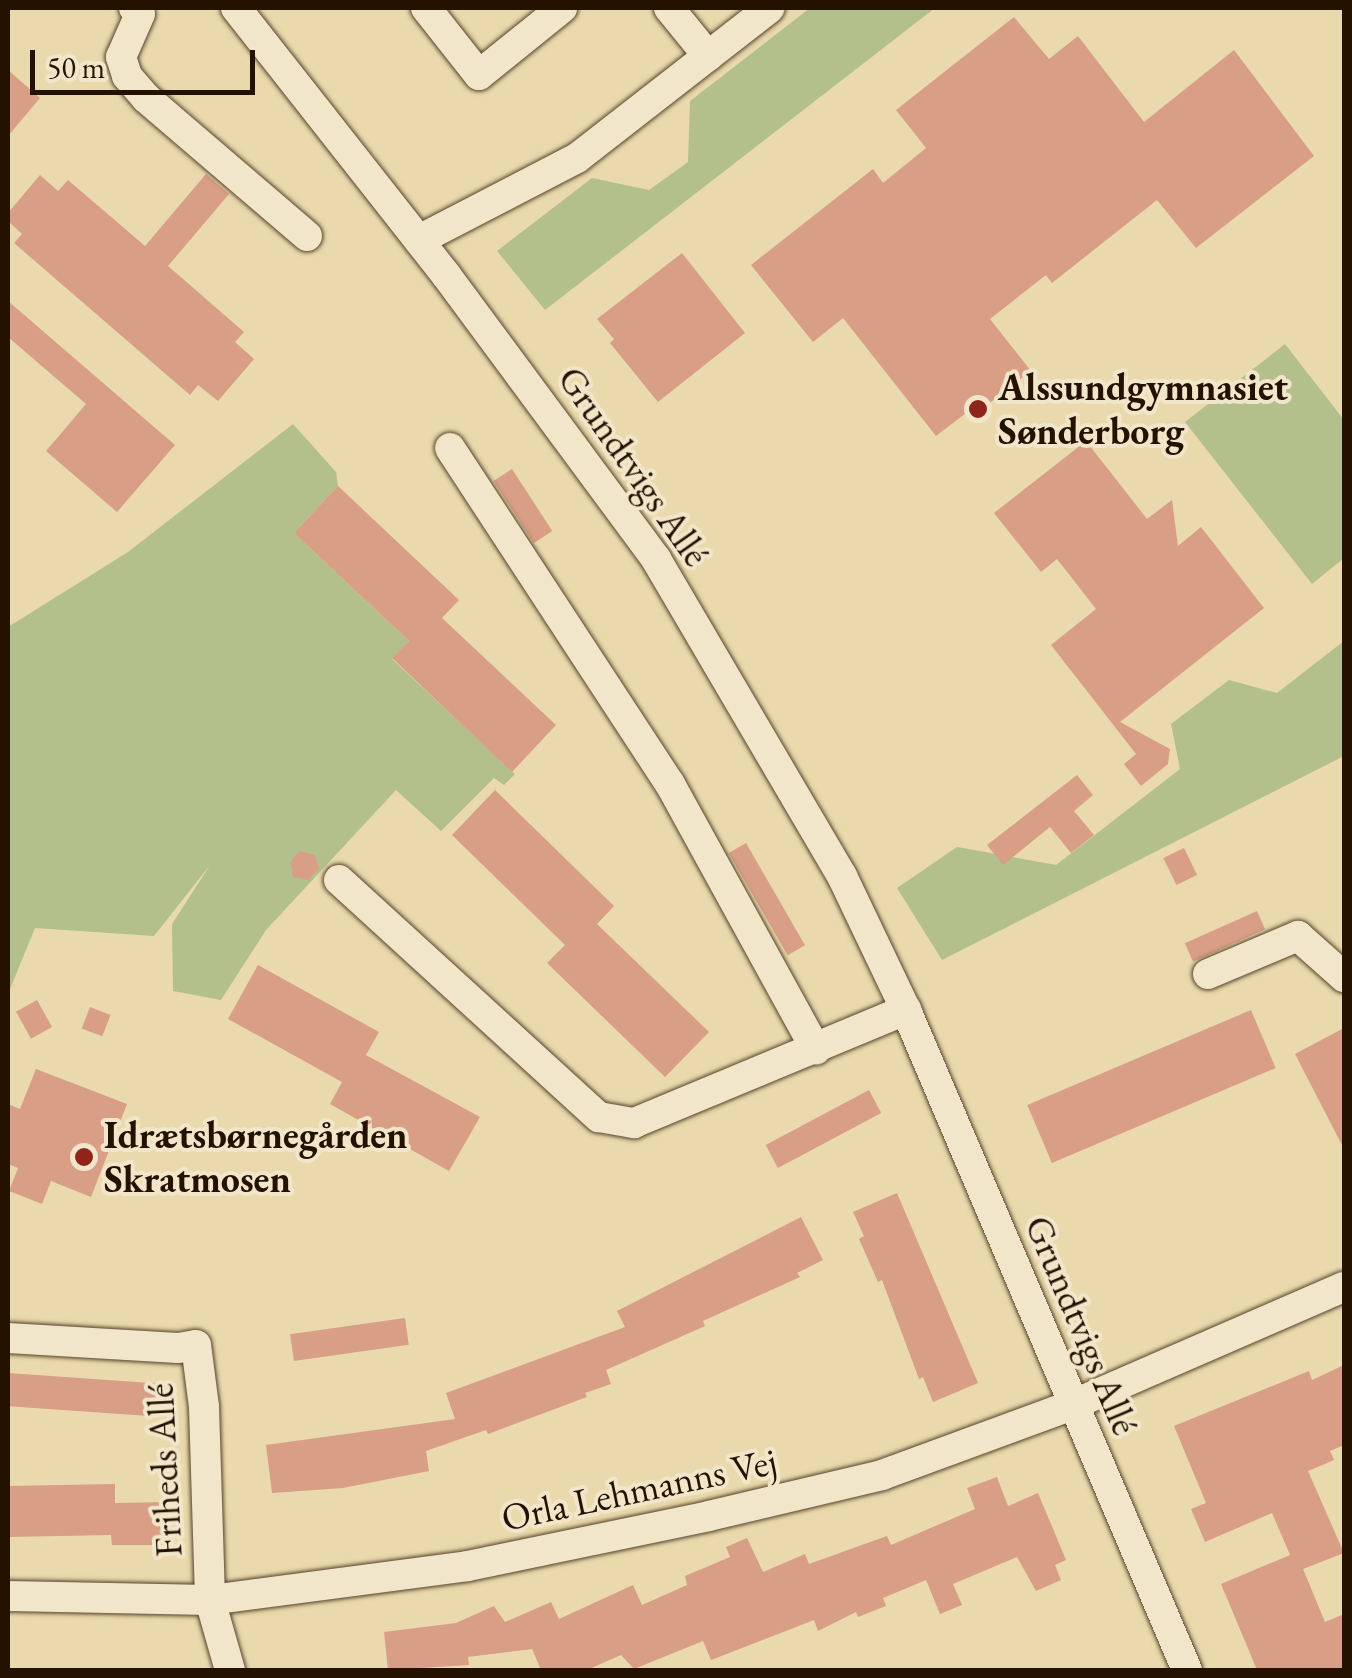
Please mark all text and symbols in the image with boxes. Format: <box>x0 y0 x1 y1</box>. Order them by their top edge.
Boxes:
scale bar <box>35 30 260 92</box>
text: 50 m <box>47 48 105 87</box>
street label: Grundtvigs Allé <box>548 357 720 575</box>
place label: Alssundgymnasiet Sønderborg <box>998 364 1288 454</box>
marker: Alssundgymnasiet Sønderborg <box>967 398 989 420</box>
place label: Idrætsbørnegården Skratmosen <box>104 1112 408 1202</box>
marker: Idrætsbørnegården Skratmosen <box>73 1146 95 1168</box>
street label: Grundtvigs Allé <box>1015 1209 1149 1441</box>
street label: Friheds Allé <box>137 1382 191 1558</box>
street label: Orla Lehmanns Vej <box>497 1438 781 1540</box>

